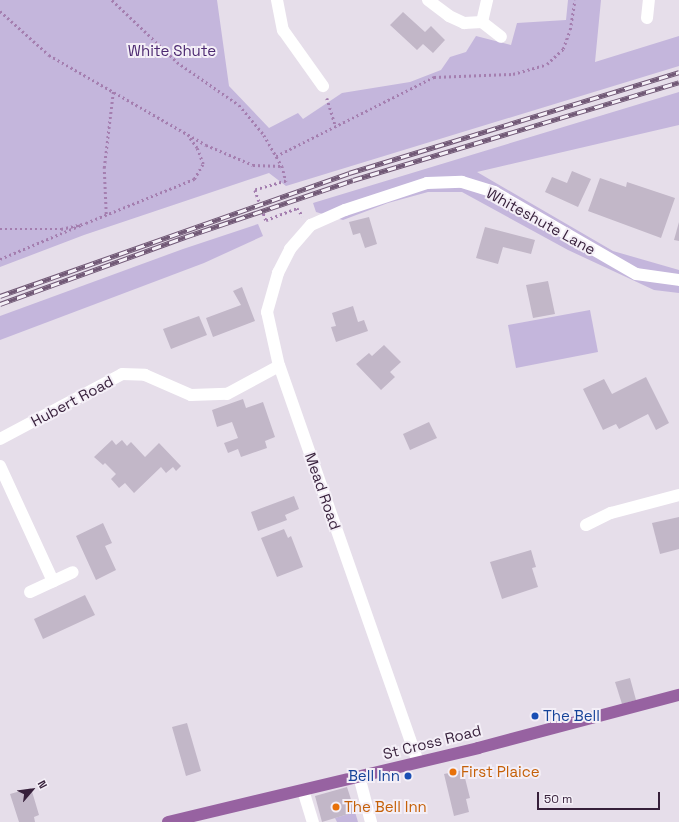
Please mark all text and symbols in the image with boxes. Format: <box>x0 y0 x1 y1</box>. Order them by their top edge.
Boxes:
park label: White Shute <box>128 42 216 60</box>
street label: Whiteshute Lane <box>483 184 599 258</box>
street label: Hubert Road <box>28 372 116 430</box>
street label: Mead Road <box>301 450 345 532</box>
place label: The Bell <box>543 707 600 725</box>
marker: The Bell <box>530 711 540 721</box>
street label: St Cross Road <box>381 721 483 763</box>
place label: First Plaice <box>461 763 540 781</box>
place label: Bell Inn <box>348 767 400 785</box>
marker: First Plaice <box>448 767 458 777</box>
north arrow <box>12 770 52 810</box>
marker: Bell Inn <box>403 771 413 781</box>
text: N <box>35 778 51 791</box>
scale bar <box>539 784 662 810</box>
text: 50 m <box>544 791 572 807</box>
place label: The Bell Inn <box>344 798 427 816</box>
marker: The Bell Inn <box>331 802 341 812</box>

